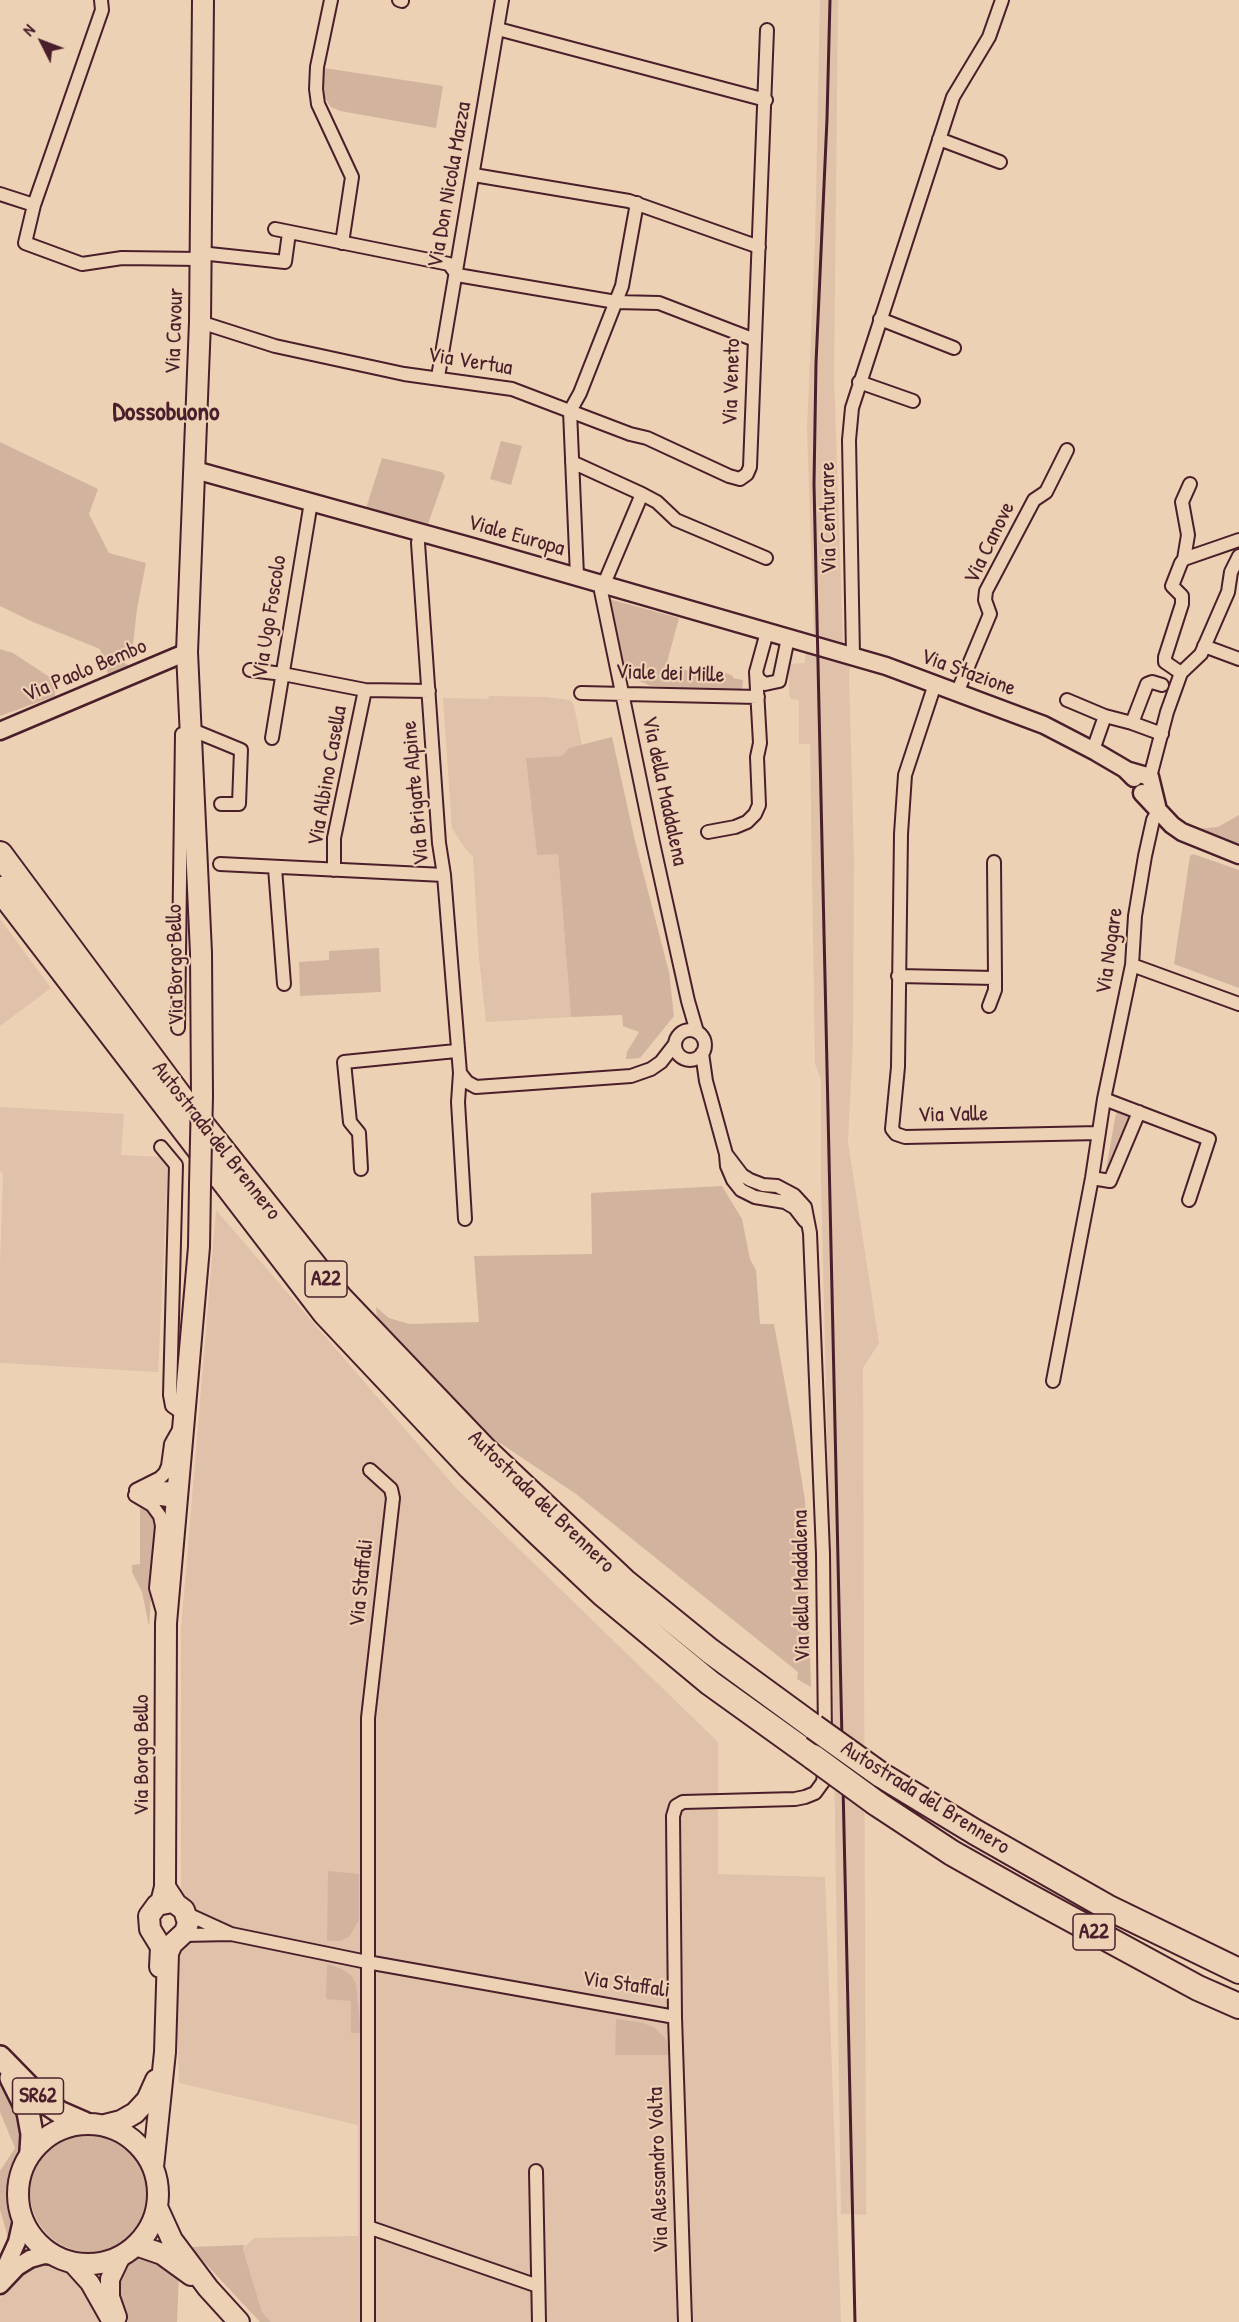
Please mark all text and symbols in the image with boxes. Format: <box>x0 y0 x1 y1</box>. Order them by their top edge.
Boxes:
north arrow <box>12 12 72 72</box>
text: N <box>18 19 40 40</box>
street label: Via Don Nicola Mazza <box>422 100 478 270</box>
street label: Via Cavour <box>160 287 190 375</box>
street label: Via Veneto <box>717 338 747 426</box>
street label: Via Vertua <box>426 342 514 382</box>
district label: Dossobuono <box>112 397 220 429</box>
street label: Via Centurare <box>815 462 843 574</box>
street label: Via Canove <box>959 498 1021 588</box>
street label: Viale Europa <box>465 510 567 562</box>
street label: Via Ugo Foscolo <box>247 553 293 681</box>
street label: Via Paolo Bembo <box>19 633 151 709</box>
street label: Via Stazione <box>917 644 1019 702</box>
street label: Viale dei Mille <box>615 659 725 689</box>
street label: Via Albino Casella <box>303 704 353 848</box>
street label: Via della Maddalena <box>635 714 693 868</box>
street label: Via Brigate Alpine <box>397 720 435 866</box>
street label: Via Borgo Bello <box>162 904 190 1026</box>
street label: Via Nogare <box>1091 906 1129 996</box>
street label: Autostrada del Brennero <box>146 1056 286 1226</box>
street label: Via Valle <box>918 1101 988 1129</box>
road number: A22 <box>305 1261 347 1297</box>
street label: Autostrada del Brennero <box>462 1425 620 1579</box>
street label: Via della Maddalena <box>787 1510 817 1662</box>
street label: Via Staffali <box>344 1538 380 1628</box>
street label: Via Borgo Bello <box>129 1694 155 1816</box>
street label: Autostrada del Brennero <box>836 1735 1014 1861</box>
road number: A22 <box>1073 1914 1115 1950</box>
street label: Via Staffali <box>580 1966 672 2004</box>
road number: SR62 <box>12 2078 63 2114</box>
street label: Via Alessandro Volta <box>643 2087 675 2253</box>

